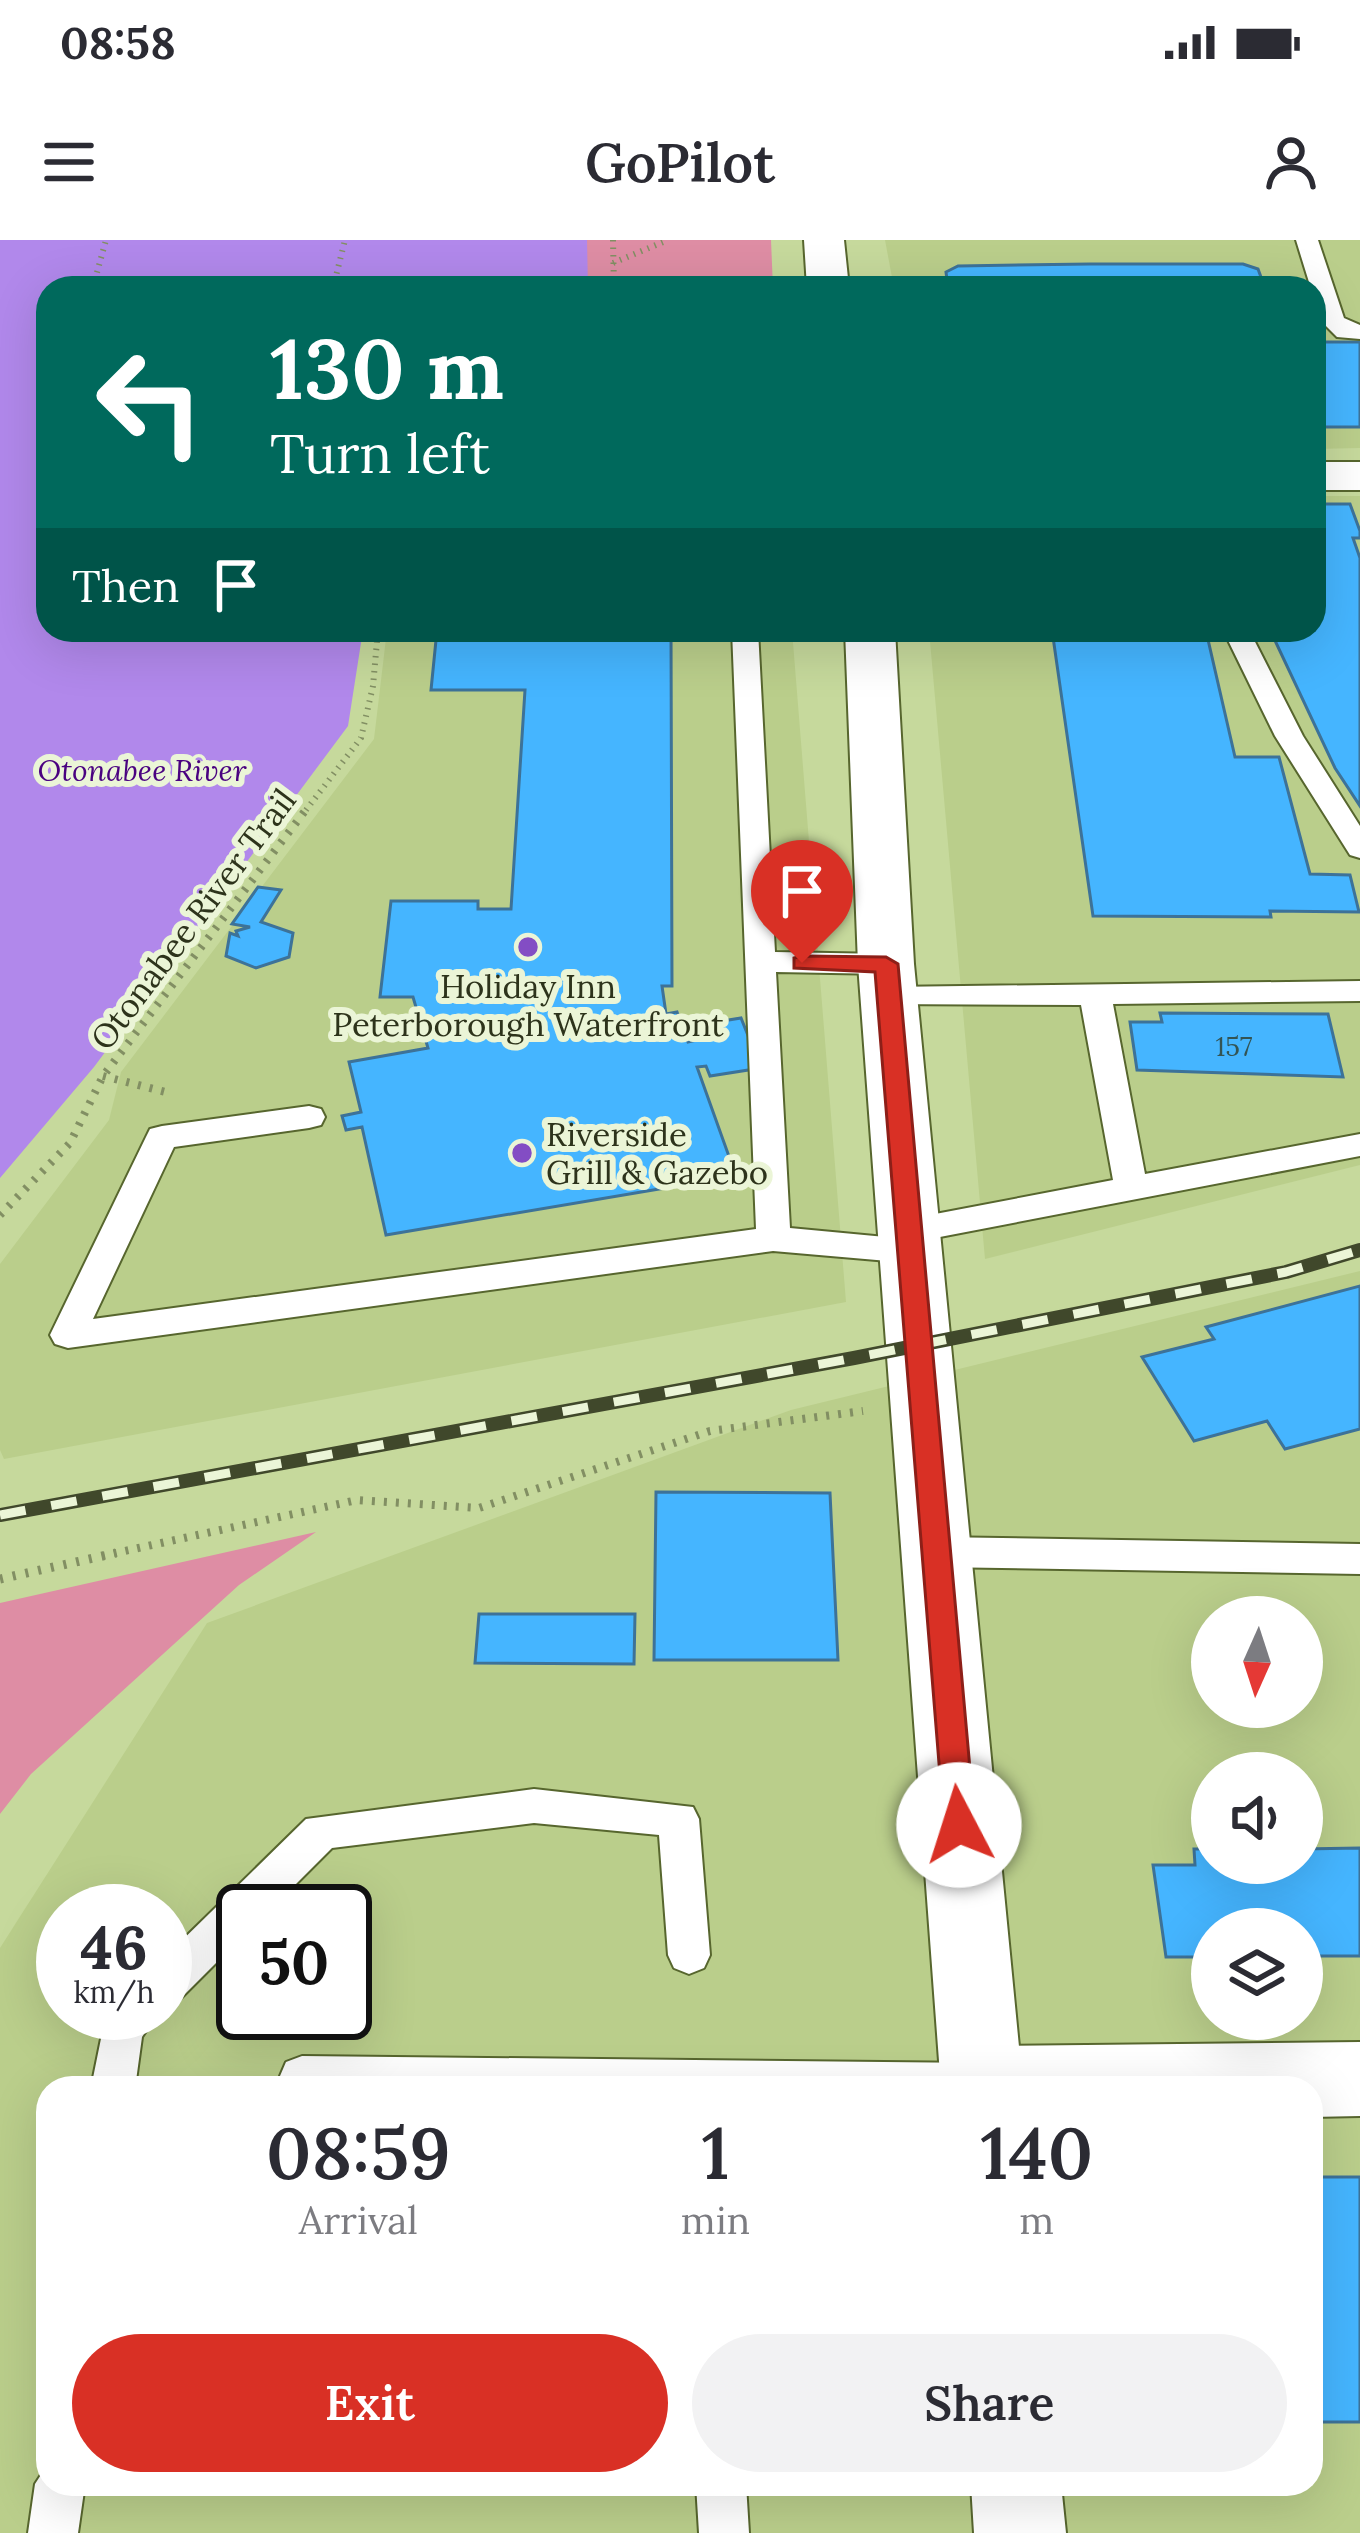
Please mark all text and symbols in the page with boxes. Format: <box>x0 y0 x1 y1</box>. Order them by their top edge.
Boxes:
text: 08:58 <box>60 14 176 71</box>
text: GoPilot <box>585 128 775 197</box>
icon: menu <box>36 129 102 195</box>
icon: person <box>1258 129 1324 195</box>
text: 130 m <box>270 314 504 422</box>
icon: left <box>72 324 228 480</box>
text: Turn left <box>270 419 490 488</box>
icon: arrive <box>203 552 269 618</box>
text: Then <box>72 557 179 614</box>
water label: Otonabee River <box>37 751 247 789</box>
street label: Otonabee River Trail <box>81 780 305 1058</box>
pin <box>751 840 853 963</box>
icon: arrive <box>769 858 835 924</box>
marker: Holiday Inn Peterborough Waterfront <box>515 934 541 960</box>
place label: Holiday Inn Peterborough Waterfront <box>332 965 724 1045</box>
house number: 157 <box>1216 1029 1253 1063</box>
place label: Riverside Grill & Gazebo <box>546 1113 768 1193</box>
marker: Riverside Grill & Gazebo <box>509 1140 535 1166</box>
north arrow <box>1191 1596 1323 1728</box>
map controls <box>1191 1596 1323 2040</box>
button: sound <box>1191 1752 1323 1884</box>
position arrow <box>896 1762 1022 1888</box>
speed limit sign: 50 <box>216 1884 372 2040</box>
button: layers <box>1191 1908 1323 2040</box>
text: 46 <box>80 1909 148 1985</box>
text: km/h <box>73 1973 155 2011</box>
text: 08:59 <box>266 2107 451 2199</box>
text: 1 <box>701 2107 730 2199</box>
text: 140 <box>980 2107 1093 2199</box>
text: Arrival <box>299 2195 418 2245</box>
text: min <box>681 2195 750 2245</box>
text: m <box>1019 2195 1054 2245</box>
button: Exit <box>72 2334 668 2472</box>
button: Share <box>692 2334 1287 2472</box>

